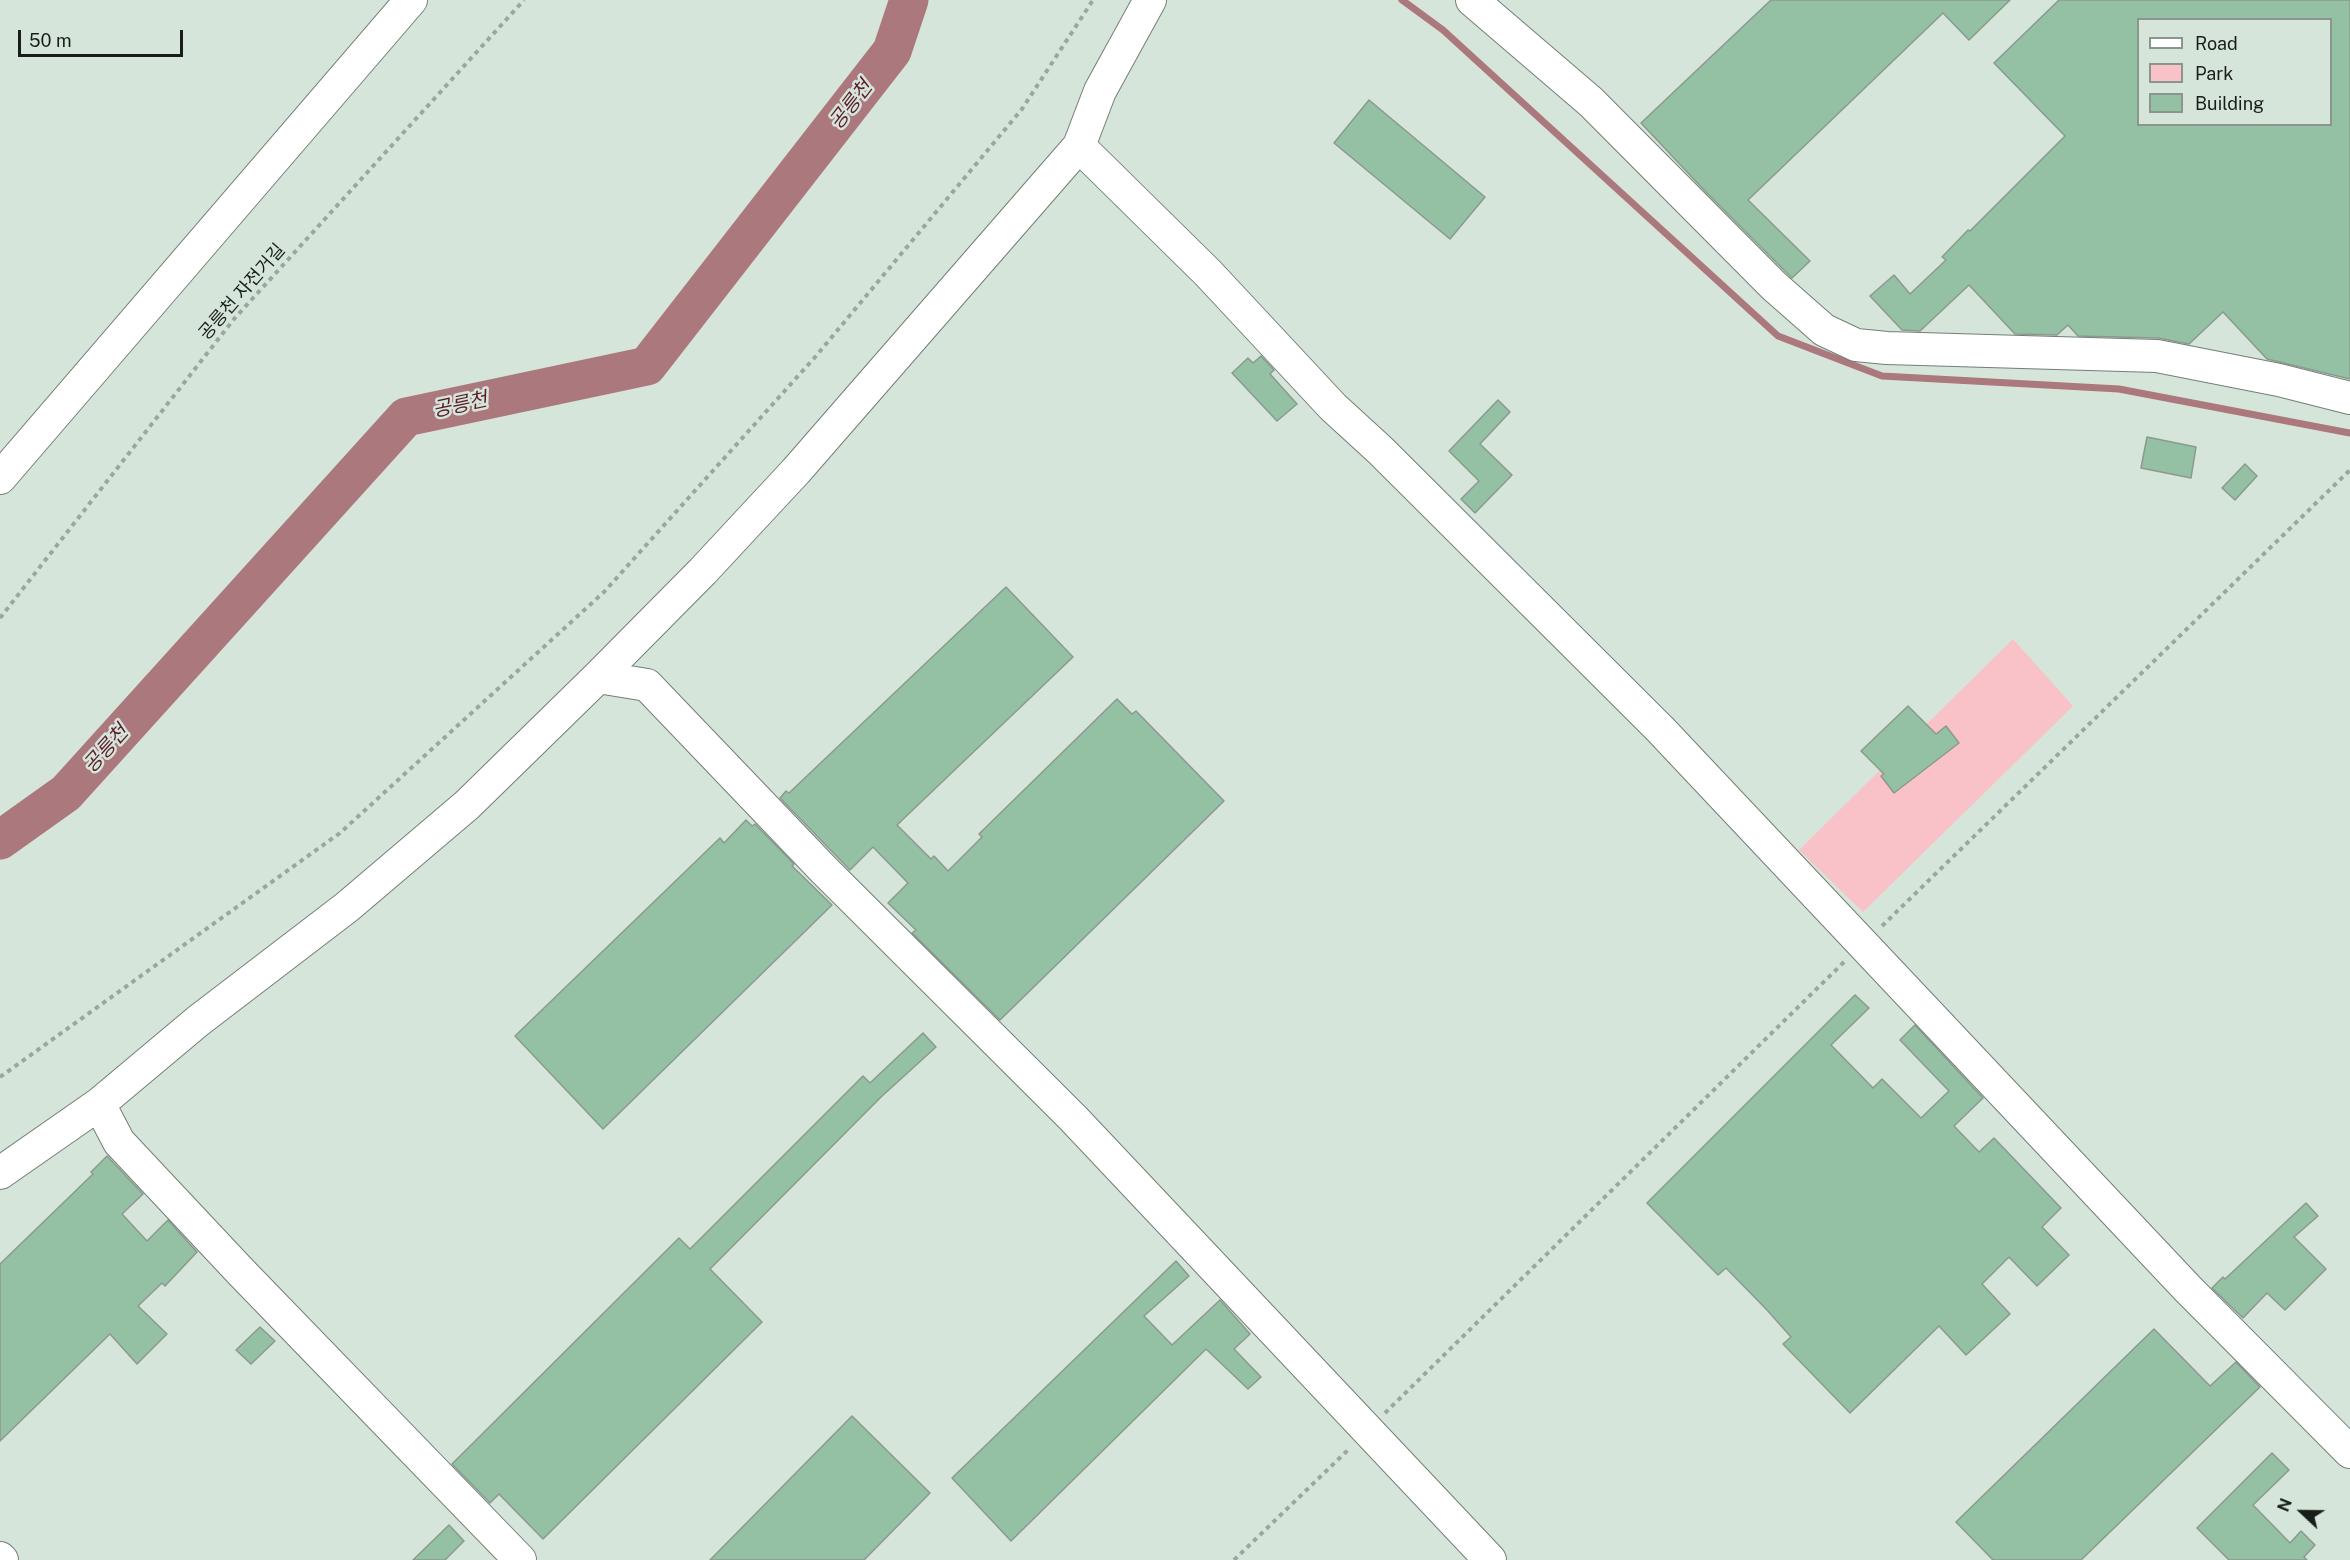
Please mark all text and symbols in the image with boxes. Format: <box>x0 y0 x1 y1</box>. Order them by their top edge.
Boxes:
scale bar <box>21 18 186 56</box>
legend <box>2137 18 2332 126</box>
text: 50 m <box>29 30 72 51</box>
text: Road <box>2195 33 2238 54</box>
text: Park <box>2195 63 2233 84</box>
water label: 공릉천 <box>825 76 877 134</box>
text: Building <box>2195 93 2264 114</box>
street label: 공릉천 자전거길 <box>194 240 290 344</box>
water label: 공릉천 <box>431 388 489 422</box>
water label: 공릉천 <box>79 720 133 778</box>
north arrow <box>2272 1482 2332 1542</box>
text: N <box>2274 1496 2296 1514</box>

